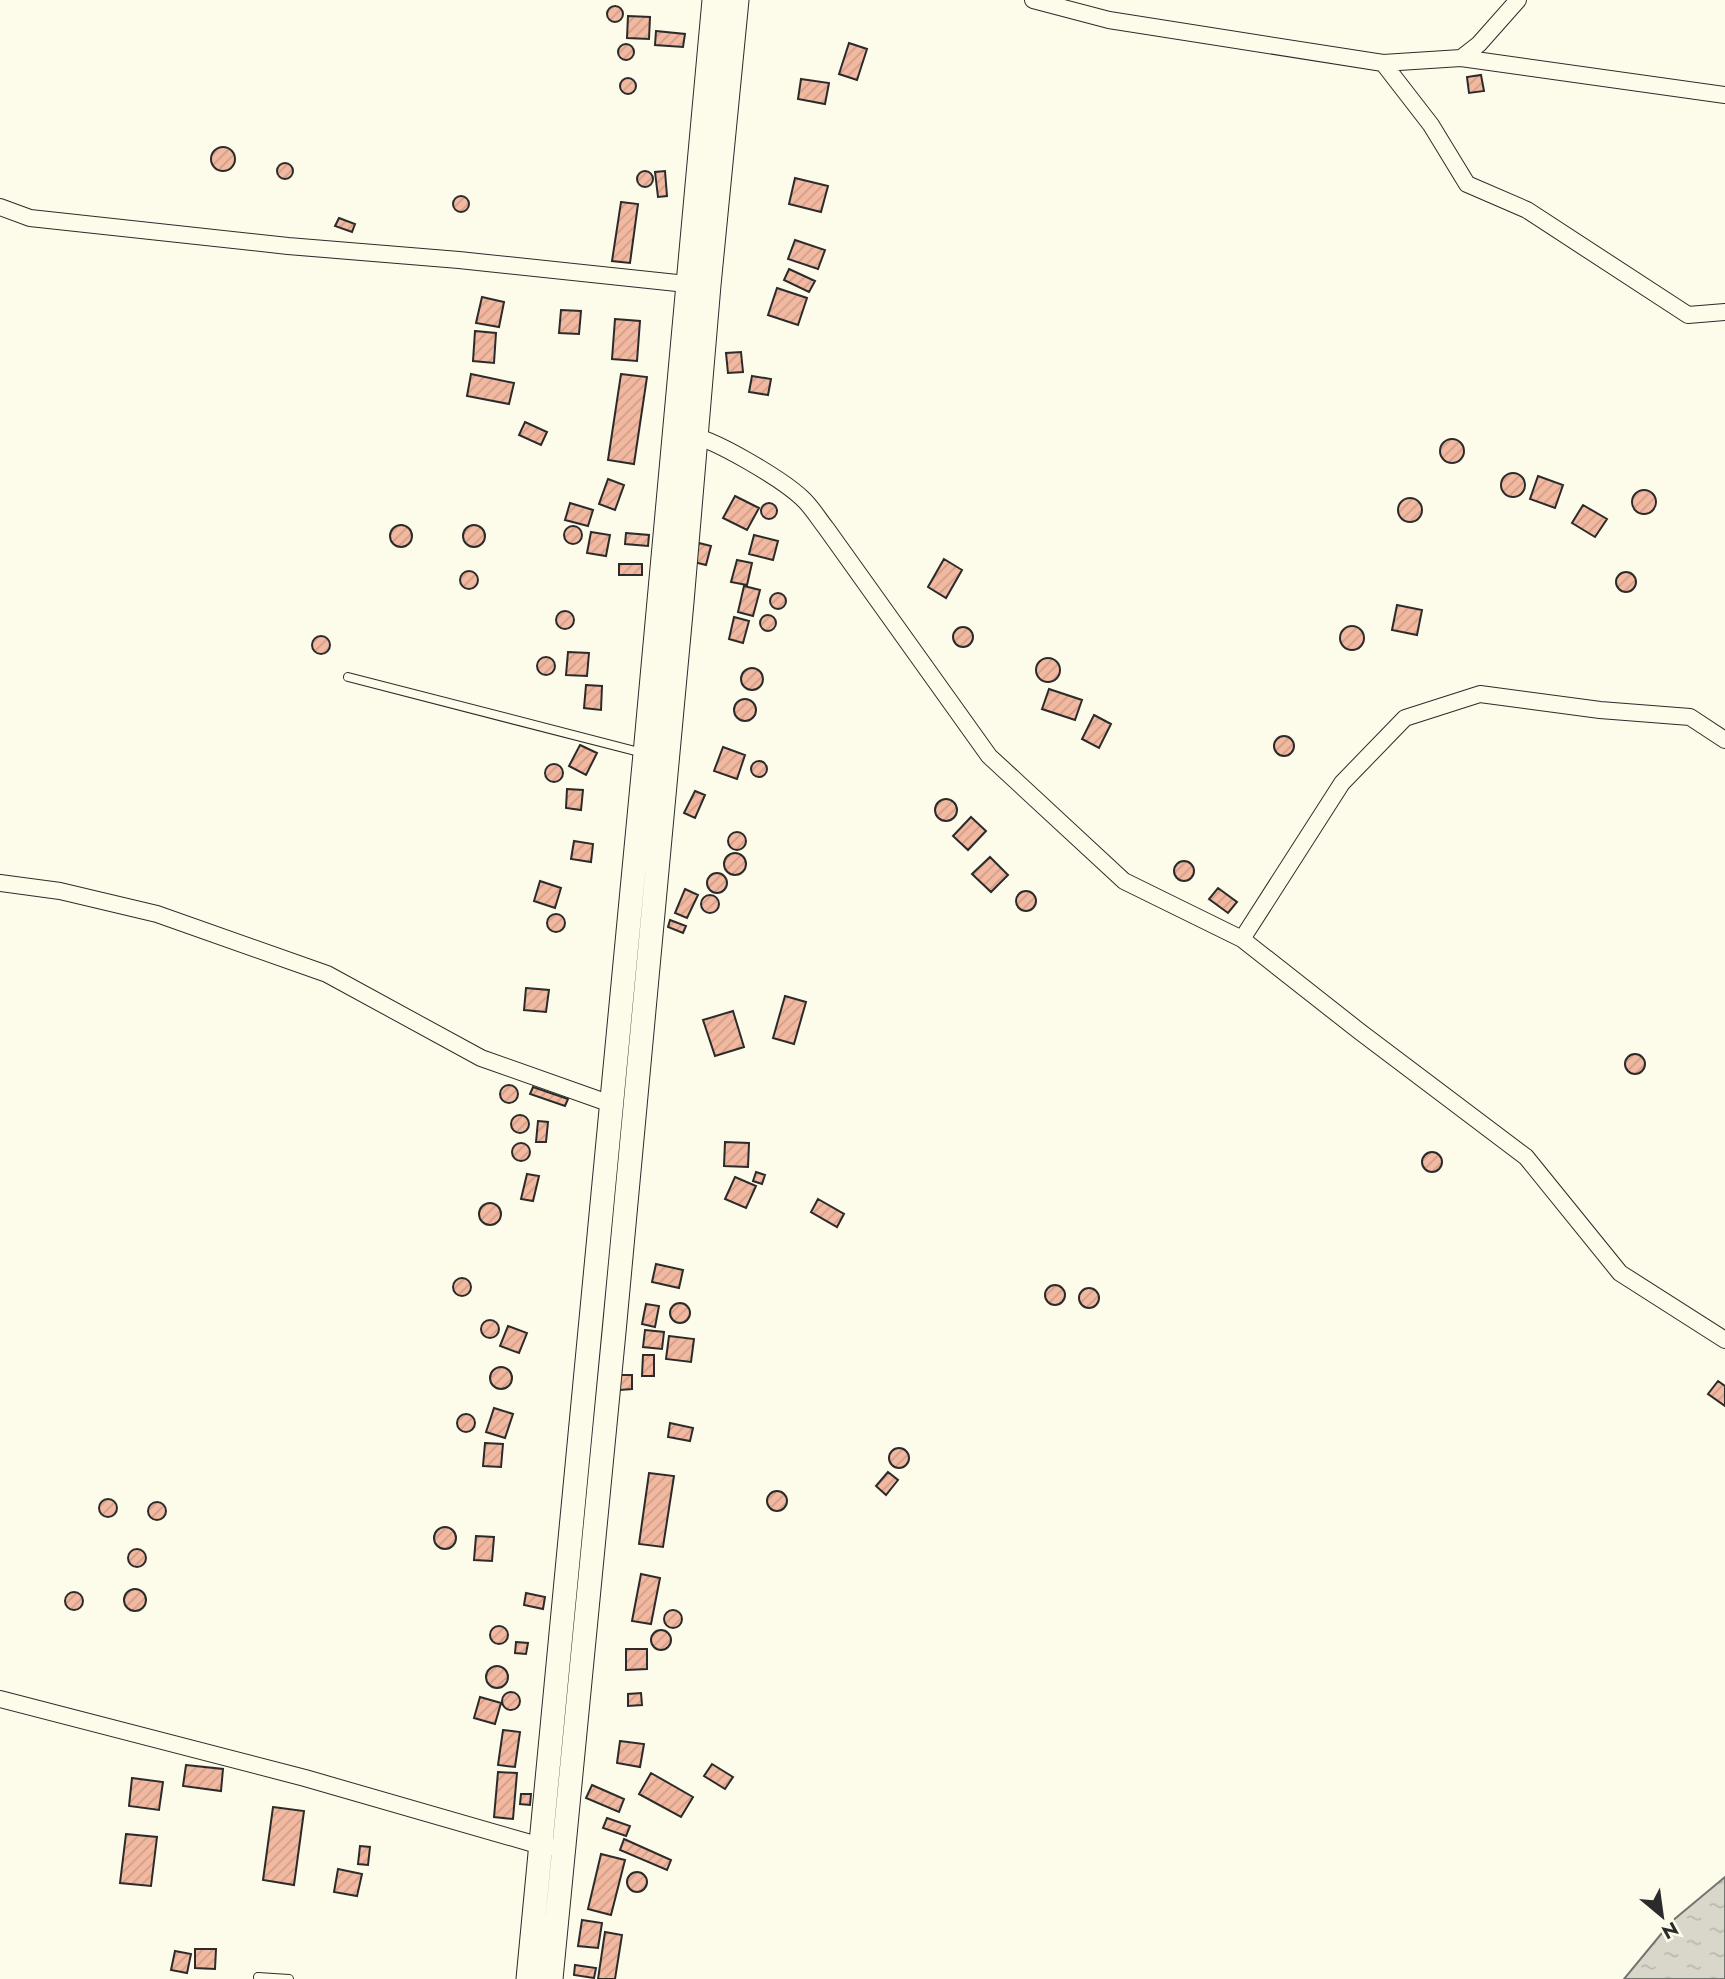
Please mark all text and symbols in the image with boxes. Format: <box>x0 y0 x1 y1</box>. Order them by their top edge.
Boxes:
north arrow <box>1627 1881 1697 1951</box>
text: N <box>1657 1915 1683 1946</box>

